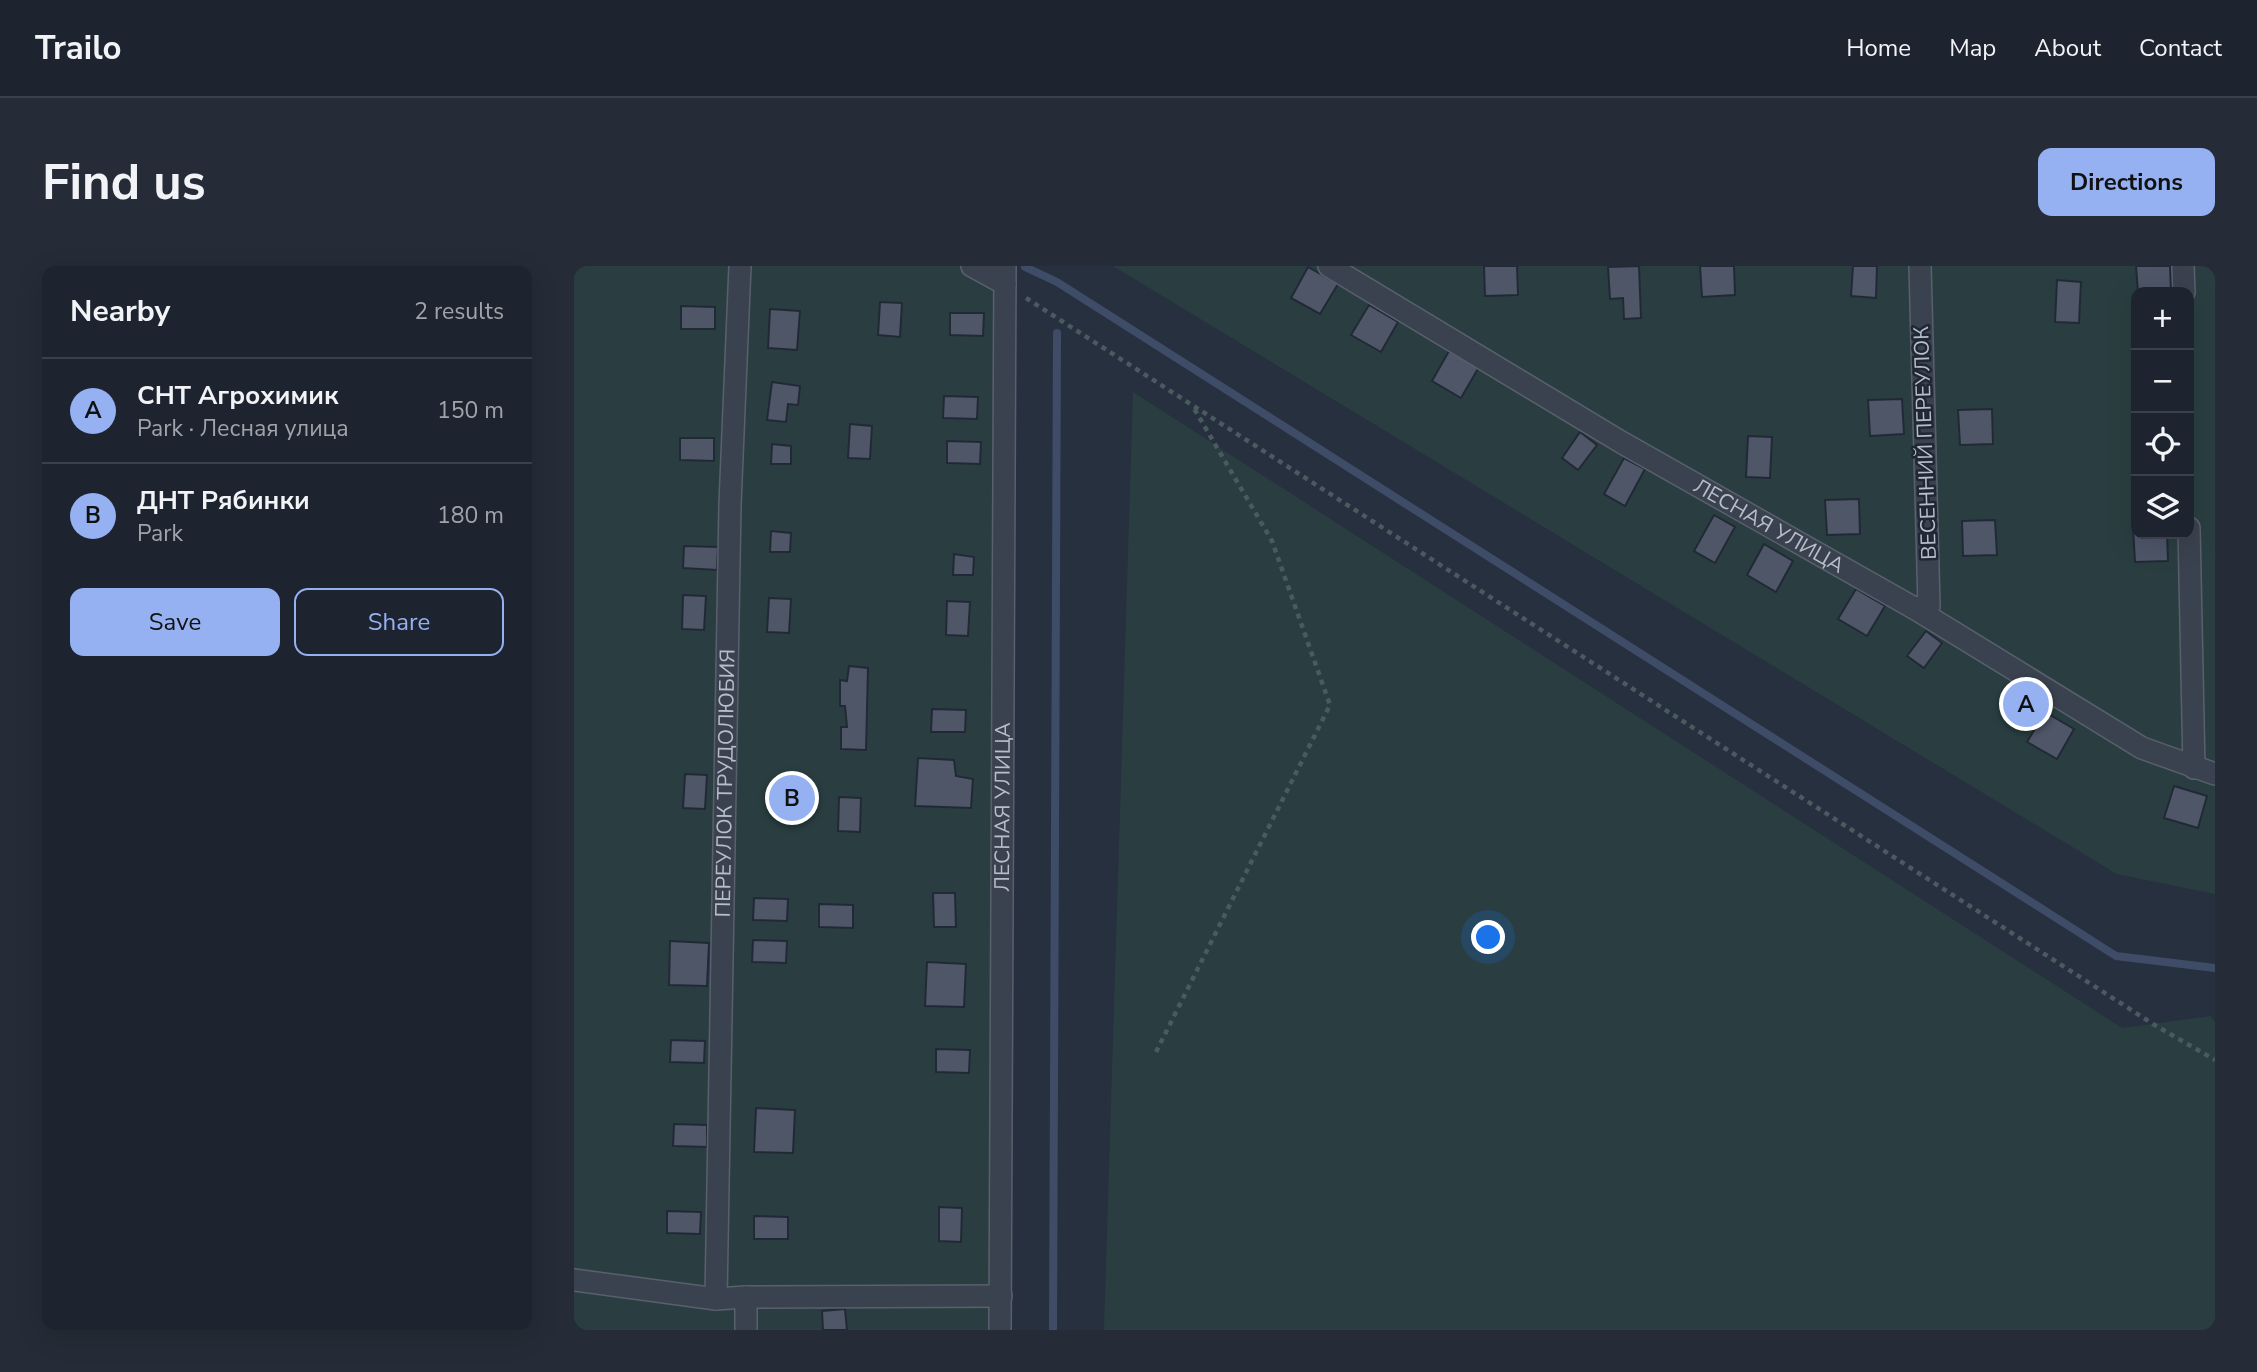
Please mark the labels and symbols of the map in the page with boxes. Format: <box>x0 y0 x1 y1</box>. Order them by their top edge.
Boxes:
street label: ВЕСЕННИЙ ПЕРЕУЛОК <box>1907 325 1943 560</box>
street label: ЛЕСНАЯ УЛИЦА <box>1688 472 1849 580</box>
street label: ПЕРЕУЛОК ТРУДОЛЮБИЯ <box>709 648 741 918</box>
pin: A <box>2003 678 2049 730</box>
street label: ЛЕСНАЯ УЛИЦА <box>988 722 1017 892</box>
pin: B <box>769 772 815 824</box>
your location <box>1471 920 1505 954</box>

